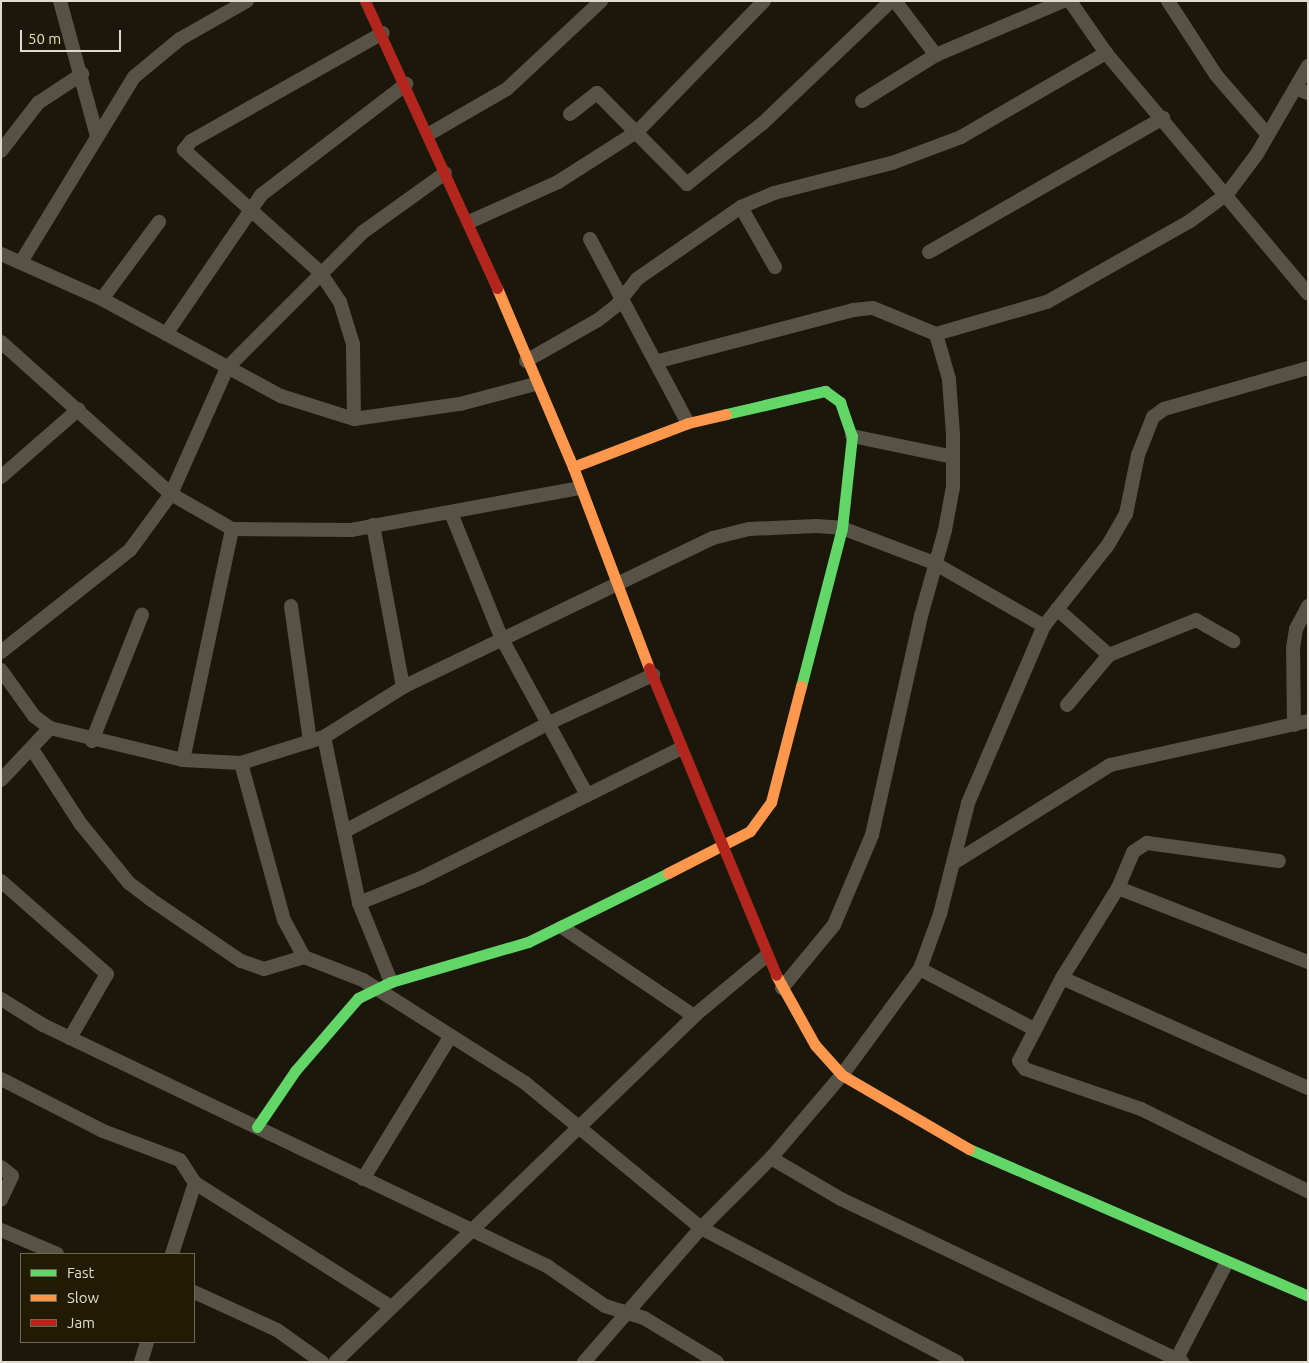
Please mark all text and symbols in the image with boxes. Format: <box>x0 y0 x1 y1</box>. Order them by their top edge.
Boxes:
scale bar <box>22 20 124 52</box>
text: 50 m <box>28 30 61 47</box>
legend <box>20 1253 195 1343</box>
text: Fast <box>67 1264 94 1281</box>
text: Slow <box>67 1289 99 1306</box>
text: Jam <box>67 1314 95 1331</box>

